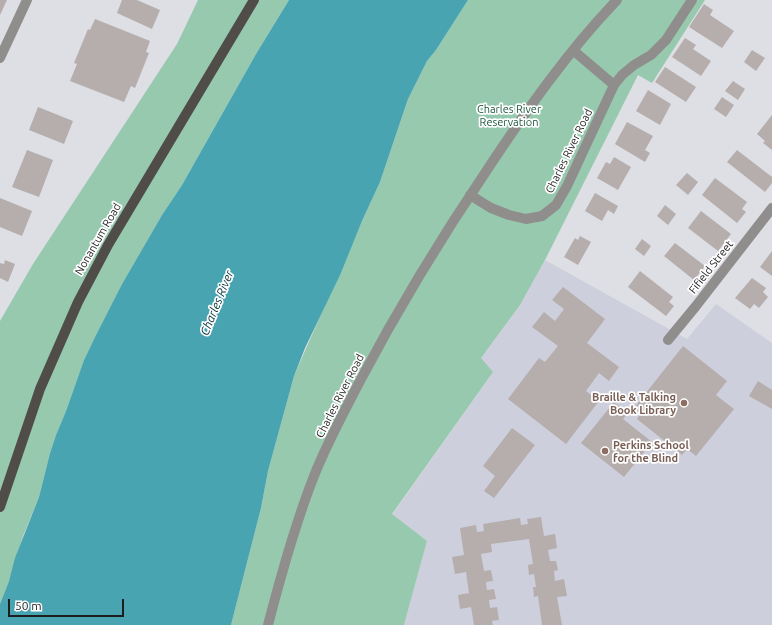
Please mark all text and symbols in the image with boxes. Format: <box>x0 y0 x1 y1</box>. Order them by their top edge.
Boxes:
park label: Charles River Reservation <box>477 102 541 128</box>
street label: Charles River Road <box>543 107 595 195</box>
street label: Nonantum Road <box>72 201 124 277</box>
street label: Fifield Street <box>686 238 736 296</box>
water label: Charles River <box>197 268 237 338</box>
street label: Charles River Road <box>313 352 367 440</box>
place label: Braille & Talking Book Library <box>592 390 676 416</box>
marker: Braille & Talking Book Library <box>679 398 689 408</box>
place label: Perkins School for the Blind <box>613 438 689 464</box>
marker: Perkins School for the Blind <box>600 446 610 456</box>
scale bar <box>10 591 126 617</box>
text: 50 m <box>15 599 42 612</box>

